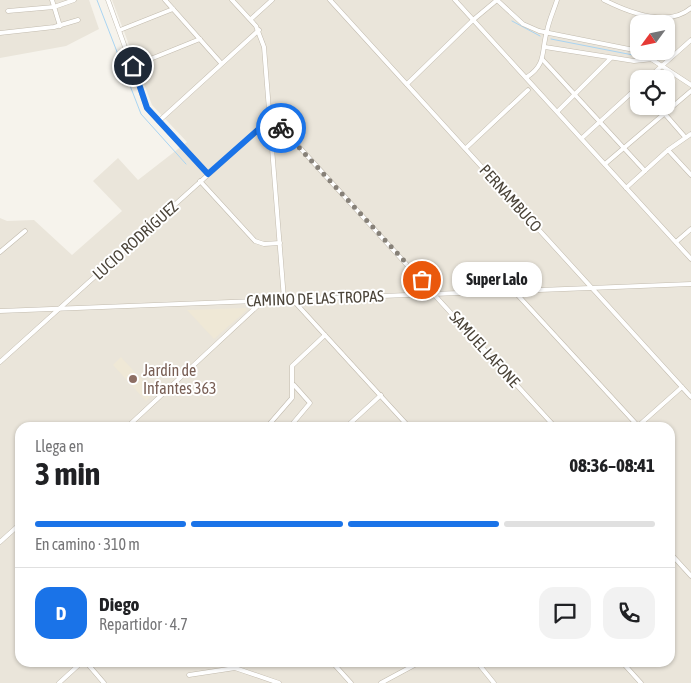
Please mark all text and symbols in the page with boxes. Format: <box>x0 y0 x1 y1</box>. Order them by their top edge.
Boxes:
north arrow <box>630 15 675 60</box>
map controls <box>630 15 675 115</box>
pin <box>112 45 154 87</box>
icon: home <box>119 52 147 80</box>
button: locate <box>630 70 675 115</box>
courier <box>256 103 306 153</box>
icon: bike <box>267 114 295 142</box>
street label: PERNAMBUCO <box>476 161 546 235</box>
street label: LUCIO RODRÍGUEZ <box>89 197 181 283</box>
pin <box>401 259 443 301</box>
callout: Super Lalo <box>452 262 542 298</box>
icon: bag <box>408 266 436 294</box>
text: Super Lalo <box>466 270 528 288</box>
street label: CAMINO DE LAS TROPAS <box>246 287 384 309</box>
street label: SAMUEL LAFONE <box>446 307 524 391</box>
place label: Jardín de Infantes 363 <box>143 361 217 397</box>
marker: Jardín de Infantes 363 <box>127 373 139 385</box>
text: Llega en <box>35 437 84 455</box>
text: 08:36–08:41 <box>569 454 655 476</box>
text: 3 min <box>35 455 100 492</box>
text: En camino · 310 m <box>35 535 140 553</box>
button: chat <box>539 587 591 639</box>
button: phone <box>603 587 655 639</box>
text: Diego <box>99 593 139 615</box>
text: D <box>56 602 66 624</box>
text: Repartidor · 4.7 <box>99 615 188 633</box>

